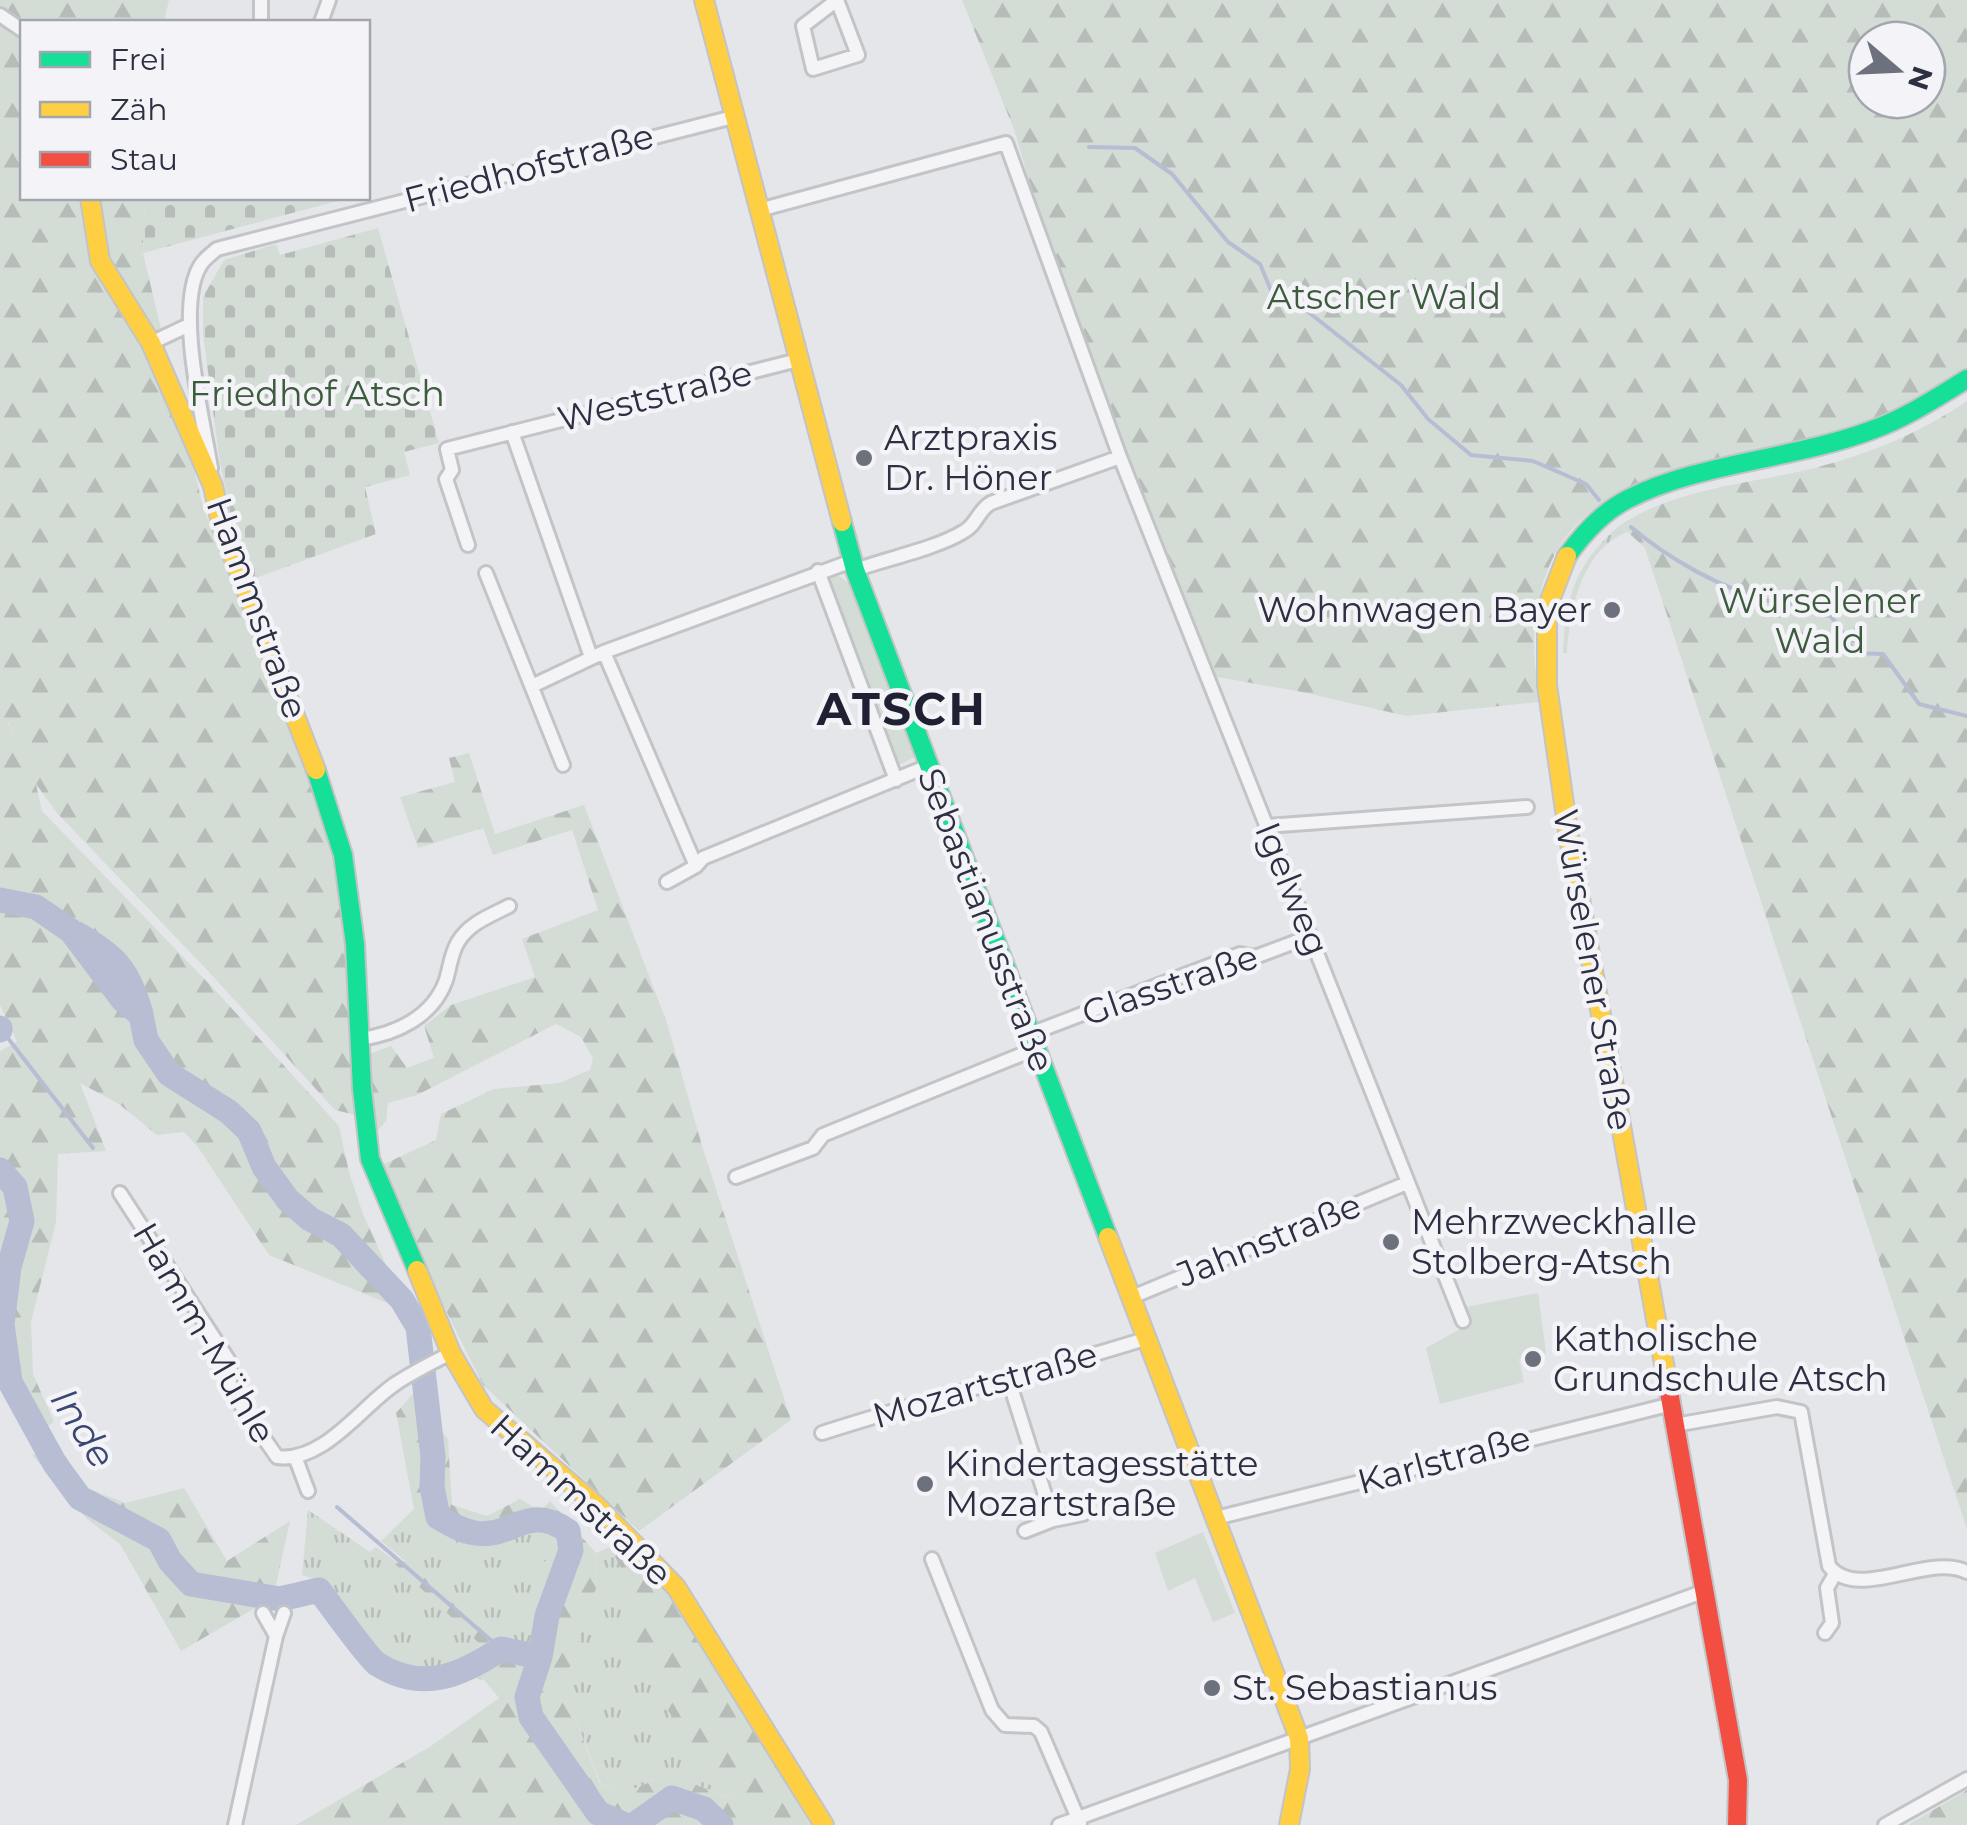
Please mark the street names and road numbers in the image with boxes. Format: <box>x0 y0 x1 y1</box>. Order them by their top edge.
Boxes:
street label: Friedhofstraße <box>399 114 658 221</box>
street label: Weststraße <box>553 351 756 440</box>
street label: Hammstraße <box>198 491 317 724</box>
street label: Sebastianusstraße <box>909 762 1064 1078</box>
street label: Würselener Straße <box>1544 806 1643 1134</box>
street label: Igelweg <box>1246 816 1339 962</box>
street label: Glasstraße <box>1076 934 1263 1035</box>
street label: Jahnstraße <box>1170 1183 1367 1296</box>
street label: Hamm-Mühle <box>124 1215 285 1451</box>
street label: Mozartstraße <box>868 1332 1102 1437</box>
street label: Hammstraße <box>482 1405 681 1595</box>
street label: Karlstraße <box>1353 1416 1535 1503</box>

